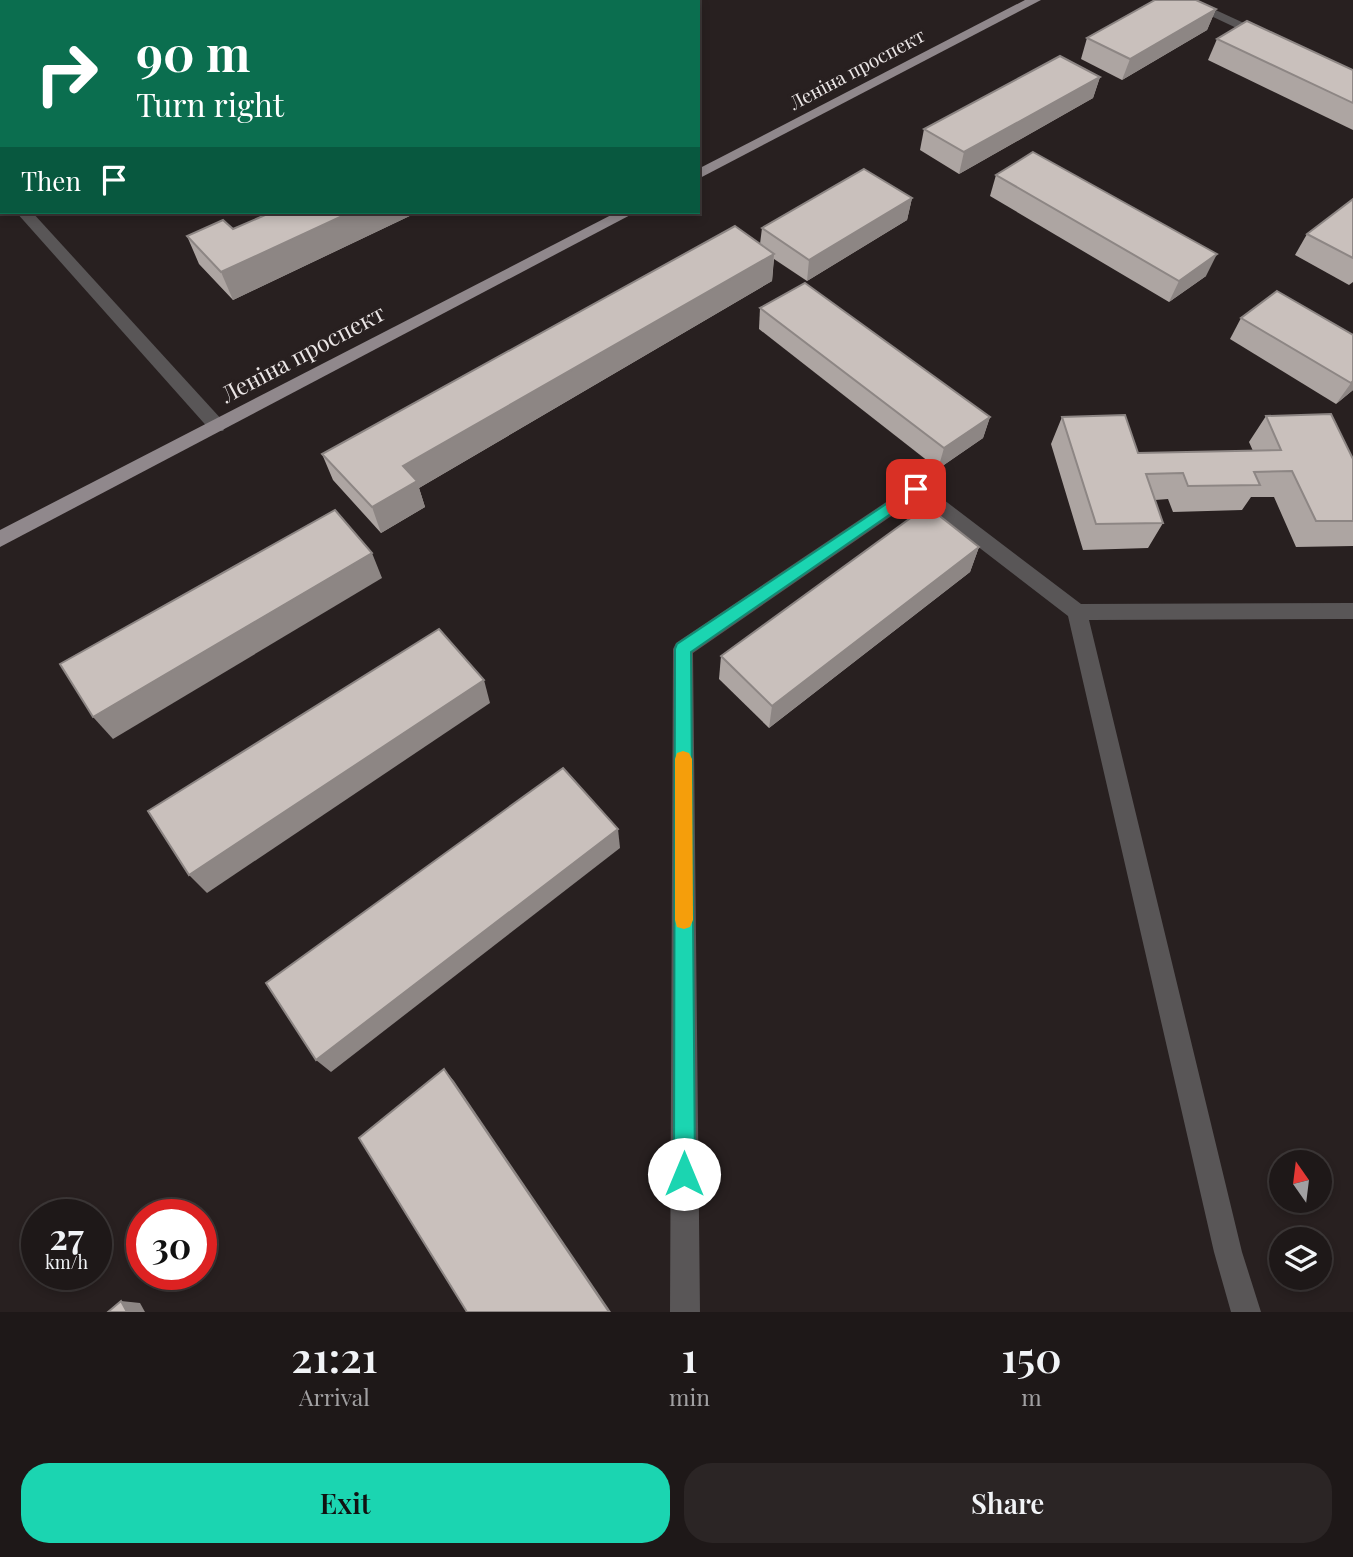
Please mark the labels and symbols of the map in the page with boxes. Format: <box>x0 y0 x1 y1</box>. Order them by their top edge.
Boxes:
street label: Леніна проспект <box>783 21 929 115</box>
street label: Леніна проспект <box>214 296 390 410</box>
pin <box>886 459 946 519</box>
position arrow <box>647 1137 721 1211</box>
north arrow <box>1269 1150 1332 1213</box>
speed limit sign: 30 <box>126 1199 217 1290</box>

